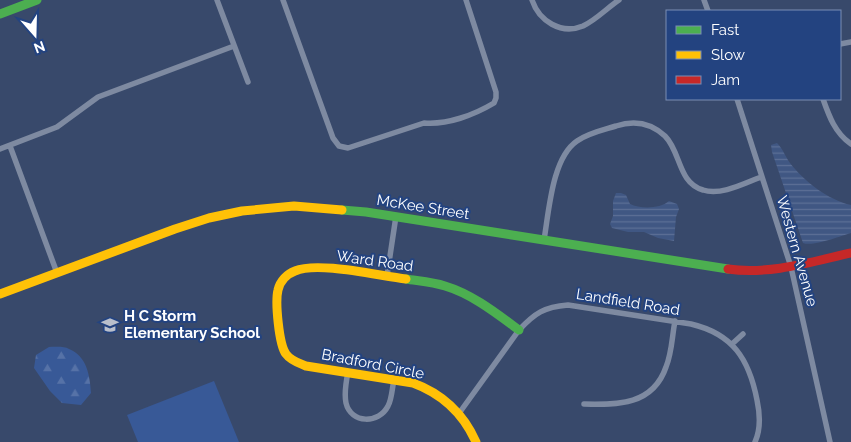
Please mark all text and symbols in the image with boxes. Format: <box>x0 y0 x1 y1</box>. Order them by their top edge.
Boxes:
north arrow <box>10 10 60 60</box>
legend <box>666 10 841 100</box>
text: Fast <box>711 21 739 39</box>
text: N <box>32 38 47 57</box>
text: Slow <box>711 46 745 64</box>
text: Jam <box>711 71 740 89</box>
street label: McKee Street <box>375 191 471 223</box>
street label: Western Avenue <box>773 194 821 309</box>
street label: Ward Road <box>335 247 415 275</box>
street label: Landfield Road <box>575 285 681 319</box>
place label: H C Storm Elementary School <box>124 307 260 342</box>
school or university icon: H C Storm Elementary School <box>100 315 120 335</box>
street label: Bradford Circle <box>320 345 426 383</box>

